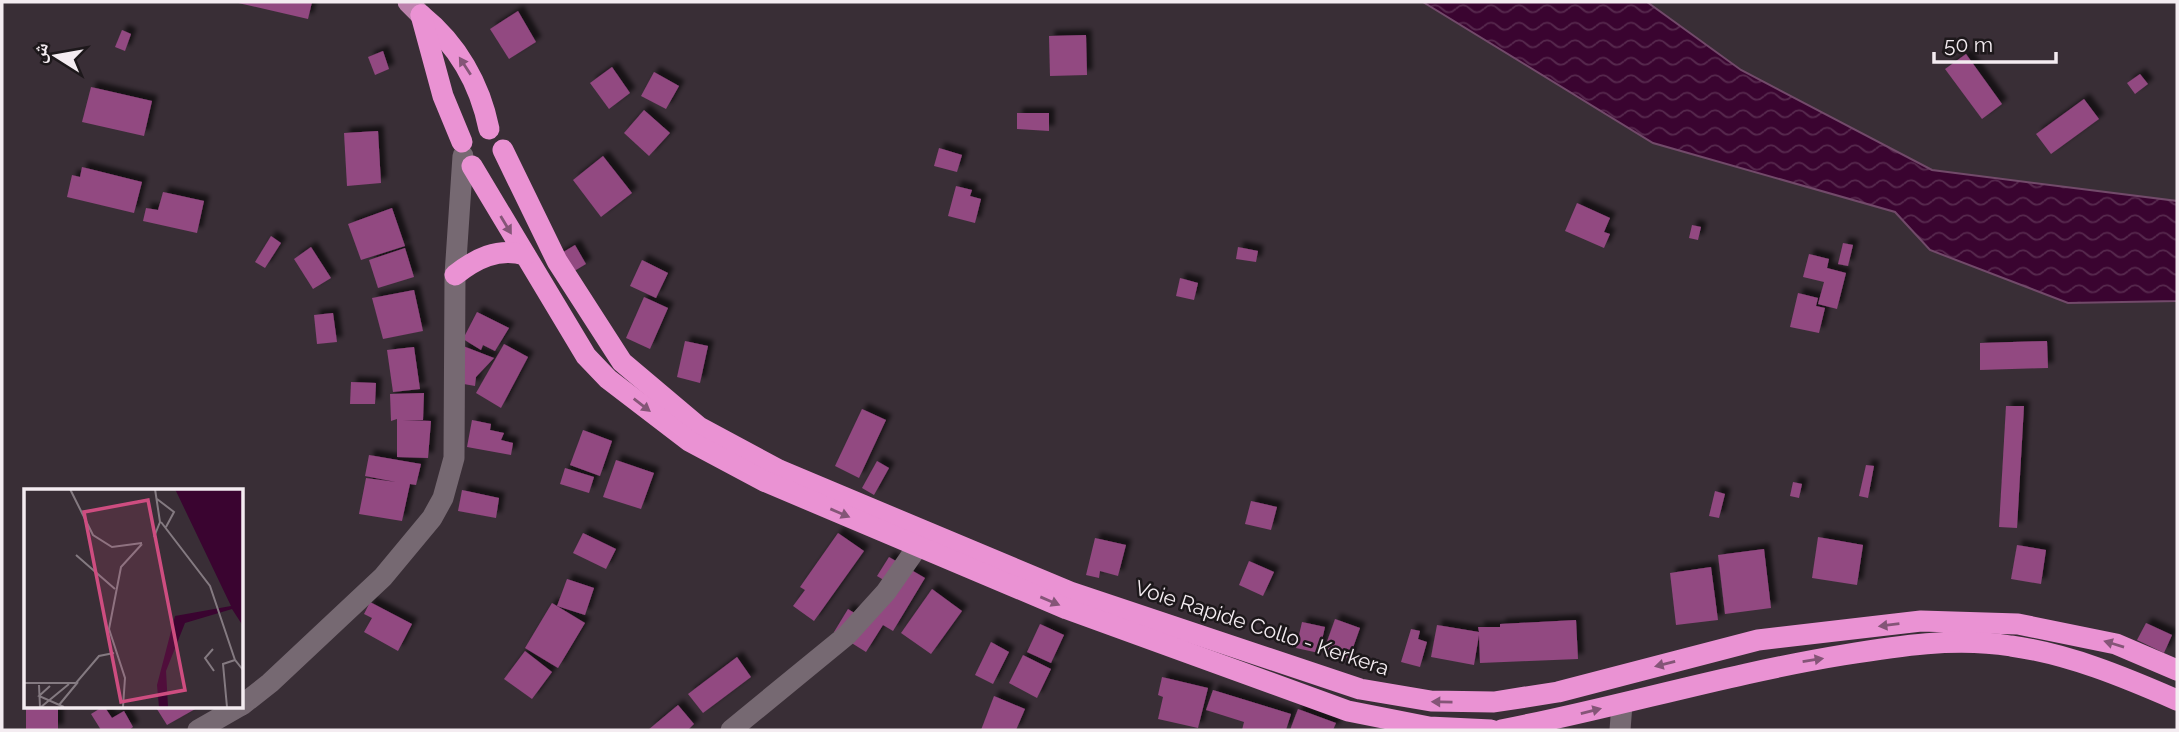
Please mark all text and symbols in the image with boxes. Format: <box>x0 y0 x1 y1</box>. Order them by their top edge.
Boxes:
north arrow <box>21 21 91 91</box>
scale bar <box>1934 21 2056 65</box>
text: 50 m <box>1944 32 1993 57</box>
text: ش <box>27 41 53 65</box>
one-way arrow <box>459 56 472 76</box>
one-way arrow <box>500 215 513 234</box>
one-way arrow <box>632 397 650 412</box>
inset map <box>24 489 243 708</box>
one-way arrow <box>830 508 851 519</box>
street label: Voie Rapide Collo - Kerkera <box>1132 575 1392 680</box>
one-way arrow <box>1040 596 1061 607</box>
one-way arrow <box>1878 619 1900 630</box>
one-way arrow <box>2103 639 2124 649</box>
one-way arrow <box>1802 654 1824 665</box>
one-way arrow <box>1654 659 1676 670</box>
one-way arrow <box>1431 696 1453 707</box>
one-way arrow <box>1580 705 1602 716</box>

